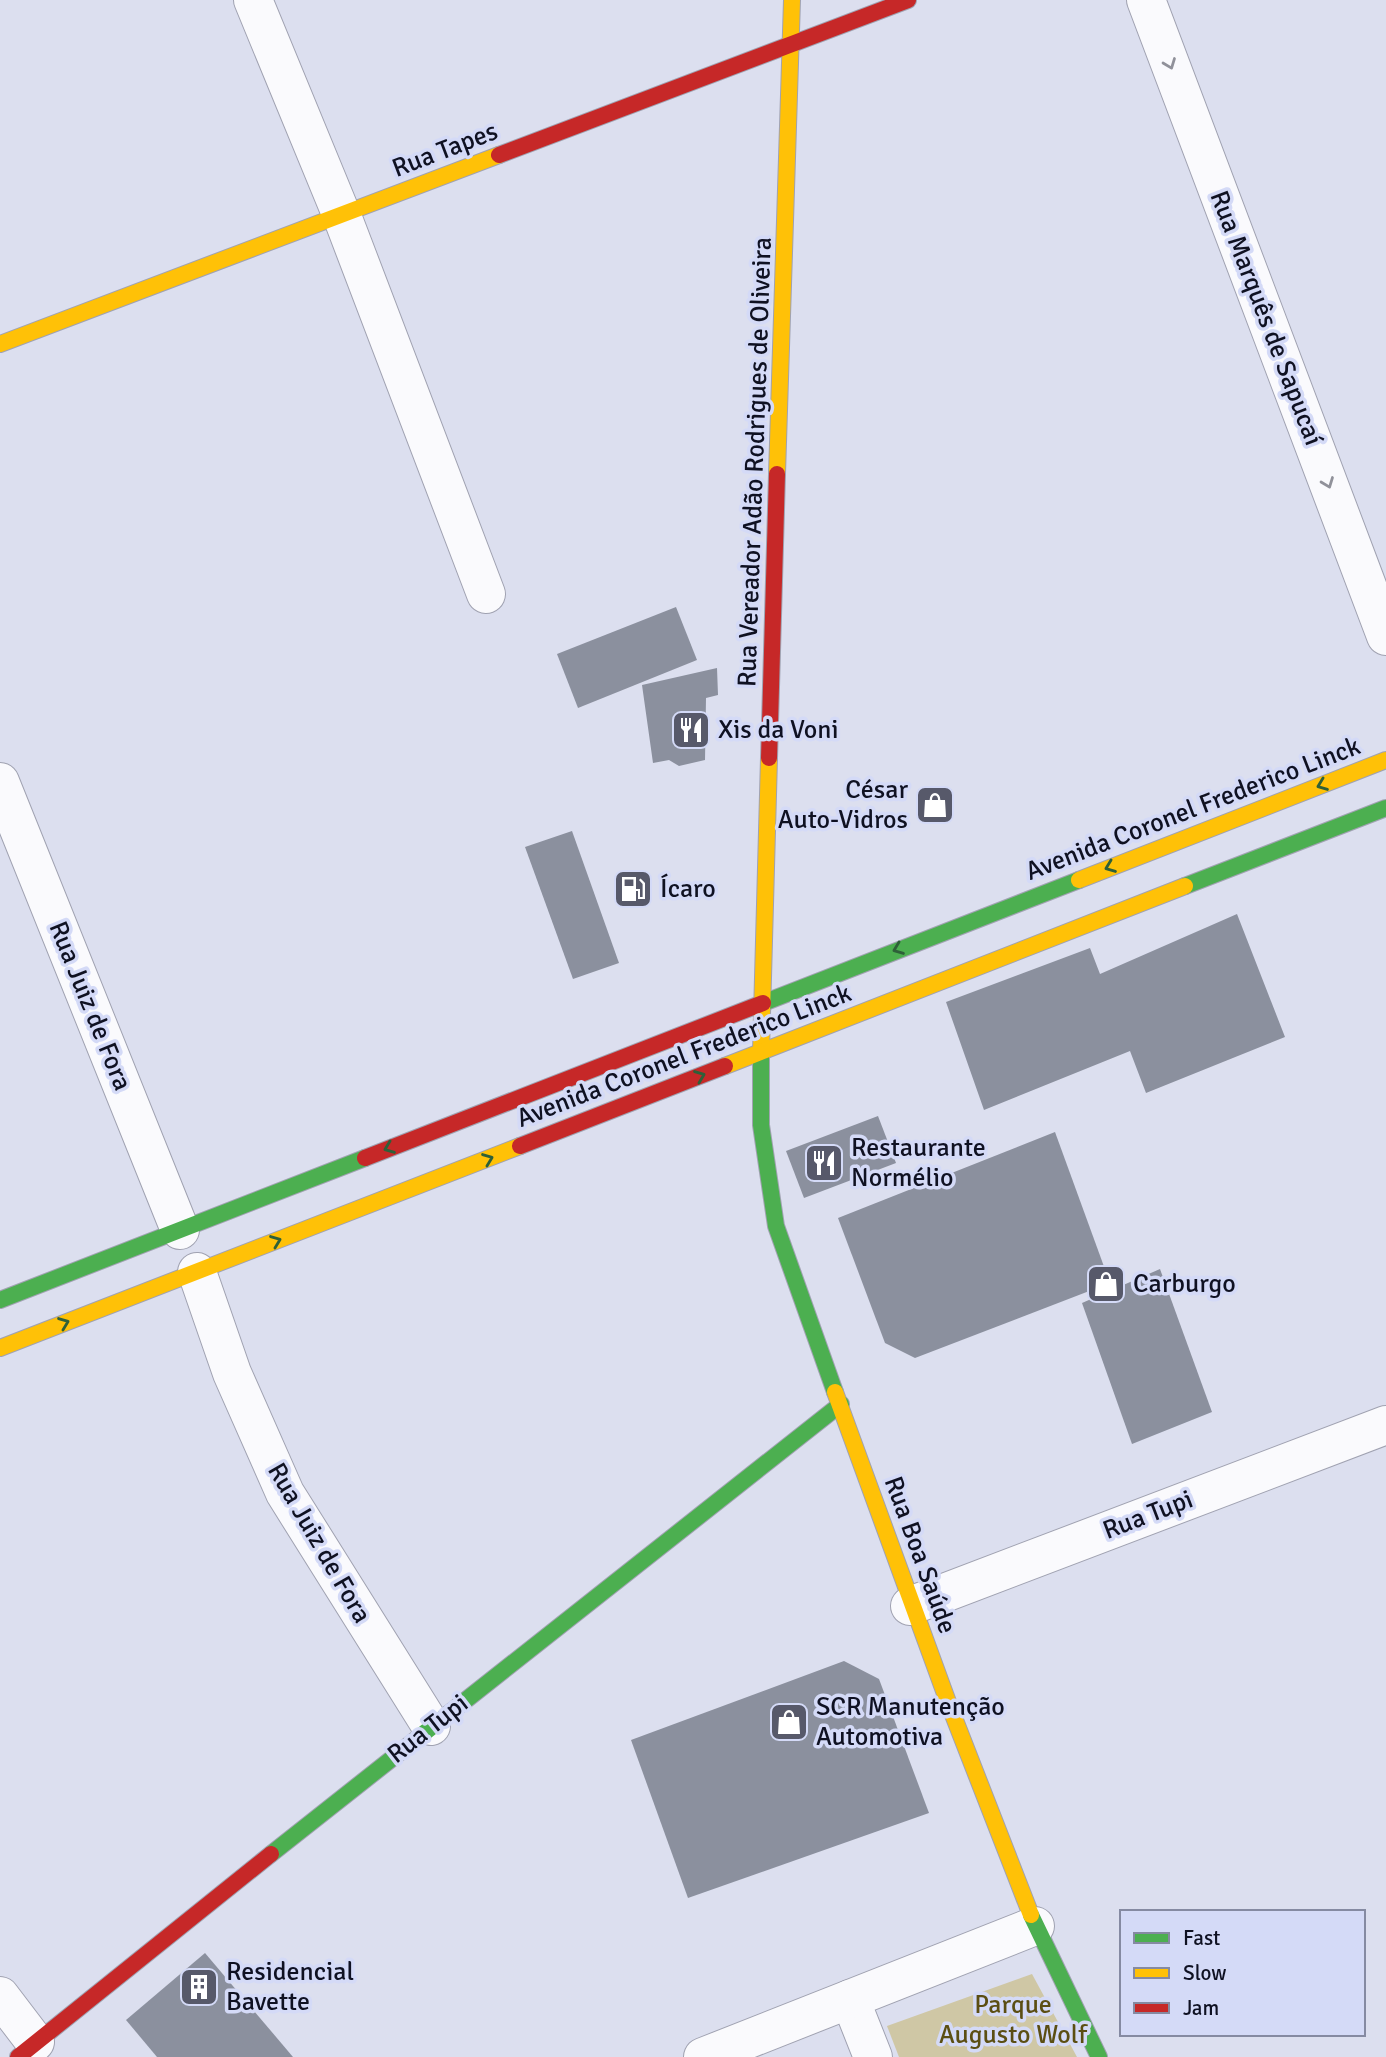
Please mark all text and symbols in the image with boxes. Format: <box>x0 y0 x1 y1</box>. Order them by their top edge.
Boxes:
one-way arrow <box>1162 57 1176 69</box>
street label: Rua Tapes <box>388 115 502 185</box>
street label: Rua Marquês de Sapucaí <box>1203 186 1329 450</box>
street label: Rua Vereador Adão Rodrigues de Oliveira <box>731 237 779 687</box>
one-way arrow <box>1320 477 1334 489</box>
restaurant icon: Xis da Voni <box>670 709 712 751</box>
place label: Xis da Voni <box>718 714 838 746</box>
street label: Avenida Coronel Frederico Linck <box>1021 730 1365 888</box>
place label: César Auto-Vidros <box>778 774 908 836</box>
one-way arrow <box>1317 777 1329 791</box>
shop icon: César Auto-Vidros <box>914 784 956 826</box>
one-way arrow <box>1105 859 1117 873</box>
fuel station icon: Ícaro <box>612 868 654 910</box>
place label: Ícaro <box>660 873 716 905</box>
street label: Rua Juiz de Fora <box>41 917 139 1095</box>
one-way arrow <box>893 941 905 955</box>
street label: Avenida Coronel Frederico Linck <box>512 977 856 1135</box>
one-way arrow <box>693 1071 705 1085</box>
place label: Restaurante Normélio <box>851 1132 986 1194</box>
one-way arrow <box>384 1139 396 1153</box>
restaurant icon: Restaurante Normélio <box>803 1142 845 1184</box>
one-way arrow <box>481 1153 493 1167</box>
one-way arrow <box>269 1235 281 1249</box>
shop icon: Carburgo <box>1085 1263 1127 1305</box>
place label: Carburgo <box>1133 1268 1236 1300</box>
one-way arrow <box>57 1318 69 1332</box>
street label: Rua Juiz de Fora <box>260 1457 378 1629</box>
street label: Rua Boa Saúde <box>877 1472 963 1638</box>
street label: Rua Tupi <box>1098 1483 1198 1547</box>
street label: Rua Tupi <box>381 1687 475 1771</box>
place label: SCR Manutenção Automotiva <box>816 1691 1005 1753</box>
shop icon: SCR Manutenção Automotiva <box>768 1701 810 1743</box>
legend <box>1120 1910 1365 2036</box>
text: Fast <box>1183 1925 1220 1951</box>
place label: Residencial Bavette <box>226 1956 354 2018</box>
text: Slow <box>1183 1960 1227 1986</box>
building icon: Residencial Bavette <box>178 1966 220 2008</box>
park label: Parque Augusto Wolf <box>939 1989 1088 2051</box>
text: Jam <box>1183 1995 1219 2021</box>

